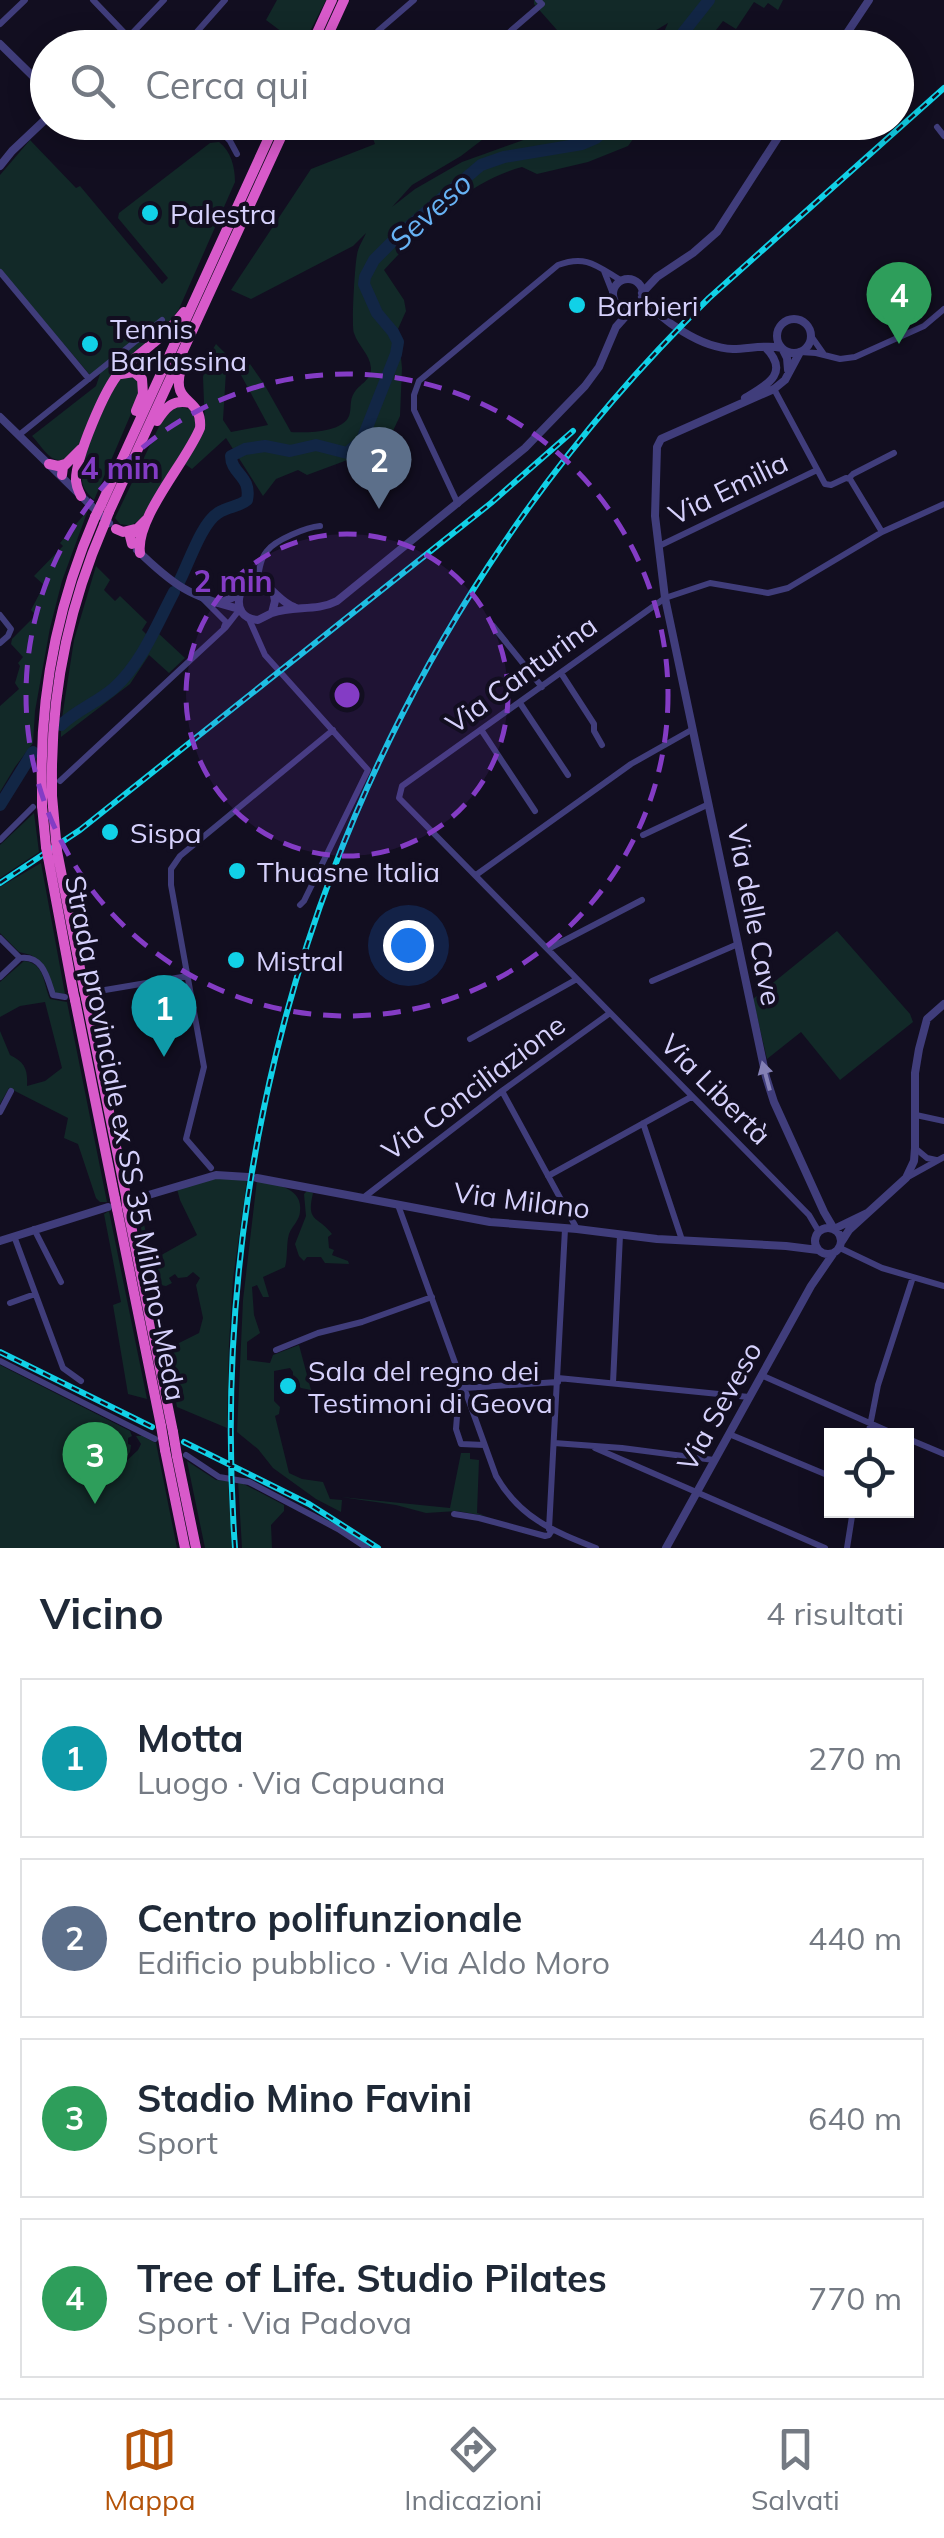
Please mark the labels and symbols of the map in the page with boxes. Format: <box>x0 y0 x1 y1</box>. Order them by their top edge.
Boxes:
water label: Seveso <box>381 164 479 258</box>
place label: Palestra <box>170 196 277 231</box>
marker: Palestra <box>139 202 161 224</box>
pin: 4 <box>866 262 932 344</box>
place label: Barbieri <box>597 288 699 323</box>
marker: Barbieri <box>566 294 588 316</box>
place label: Tennis Barlassina <box>110 311 247 378</box>
marker: Tennis Barlassina <box>79 333 101 355</box>
pin: 2 <box>346 426 412 509</box>
street label: Via Emilia <box>663 444 793 532</box>
text: 4 min <box>80 449 160 487</box>
text: 2 min <box>193 562 273 600</box>
street label: Via Canturina <box>439 607 603 741</box>
centre of rings <box>329 677 365 713</box>
place label: Sispa <box>130 815 202 850</box>
marker: Sispa <box>99 821 121 843</box>
street label: Via delle Cave <box>720 822 790 1008</box>
place label: Thuasne Italia <box>257 854 440 889</box>
marker: Thuasne Italia <box>226 860 248 882</box>
street label: Strada provinciale ex SS 35 Milano-Meda <box>58 872 194 1404</box>
your location <box>383 920 434 971</box>
place label: Mistral <box>256 943 344 978</box>
marker: Mistral <box>225 949 247 971</box>
pin: 1 <box>132 974 196 1057</box>
street label: Via Conciliazione <box>374 1007 572 1167</box>
street label: Via Libertà <box>653 1026 779 1152</box>
one-way arrow <box>758 1060 773 1091</box>
street label: Via Milano <box>452 1174 592 1226</box>
street label: Via Seveso <box>669 1335 769 1477</box>
place label: Sala del regno dei Testimoni di Geova <box>308 1353 553 1420</box>
marker: Sala del regno dei Testimoni di Geova <box>277 1375 299 1397</box>
pin: 3 <box>62 1422 128 1504</box>

